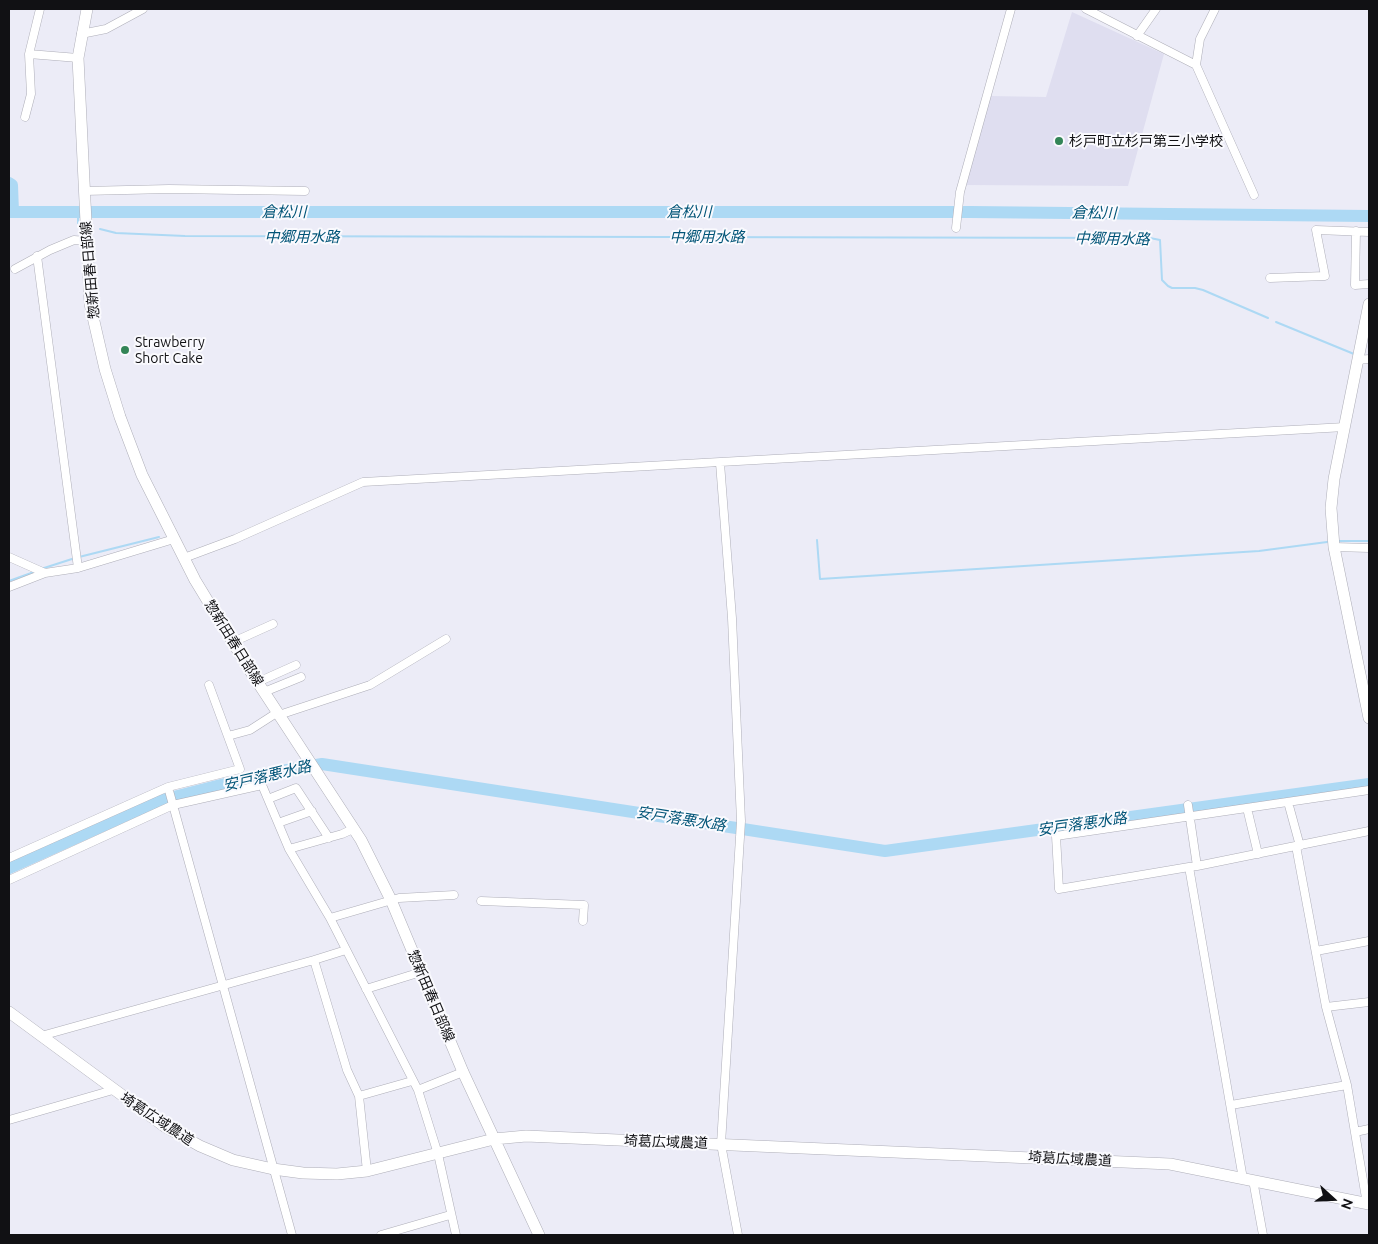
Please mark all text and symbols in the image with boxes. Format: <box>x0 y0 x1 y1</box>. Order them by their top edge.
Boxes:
place label: 杉戸町立杉戸第三小学校 <box>1069 133 1223 149</box>
marker: 杉戸町立杉戸第三小学校 <box>1053 135 1065 147</box>
water label: 倉松川 <box>262 203 306 221</box>
water label: 倉松川 <box>667 203 711 221</box>
water label: 倉松川 <box>1071 204 1117 222</box>
street label: 惣新田春日部線 <box>77 220 103 320</box>
water label: 中郷用水路 <box>265 228 339 246</box>
water label: 中郷用水路 <box>670 228 744 246</box>
water label: 中郷用水路 <box>1074 229 1150 249</box>
place label: Strawberry Short Cake <box>135 334 205 367</box>
marker: Strawberry Short Cake <box>119 344 131 356</box>
street label: 惣新田春日部線 <box>201 597 267 689</box>
water label: 安戸落悪水路 <box>221 757 313 795</box>
water label: 安戸落悪水路 <box>635 803 727 835</box>
water label: 安戸落悪水路 <box>1036 809 1128 839</box>
street label: 惣新田春日部線 <box>404 948 458 1044</box>
street label: 埼葛広域農道 <box>117 1089 197 1149</box>
street label: 埼葛広域農道 <box>624 1132 708 1152</box>
street label: 埼葛広域農道 <box>1028 1148 1112 1170</box>
north arrow <box>1308 1174 1358 1224</box>
text: N <box>1338 1196 1356 1212</box>

